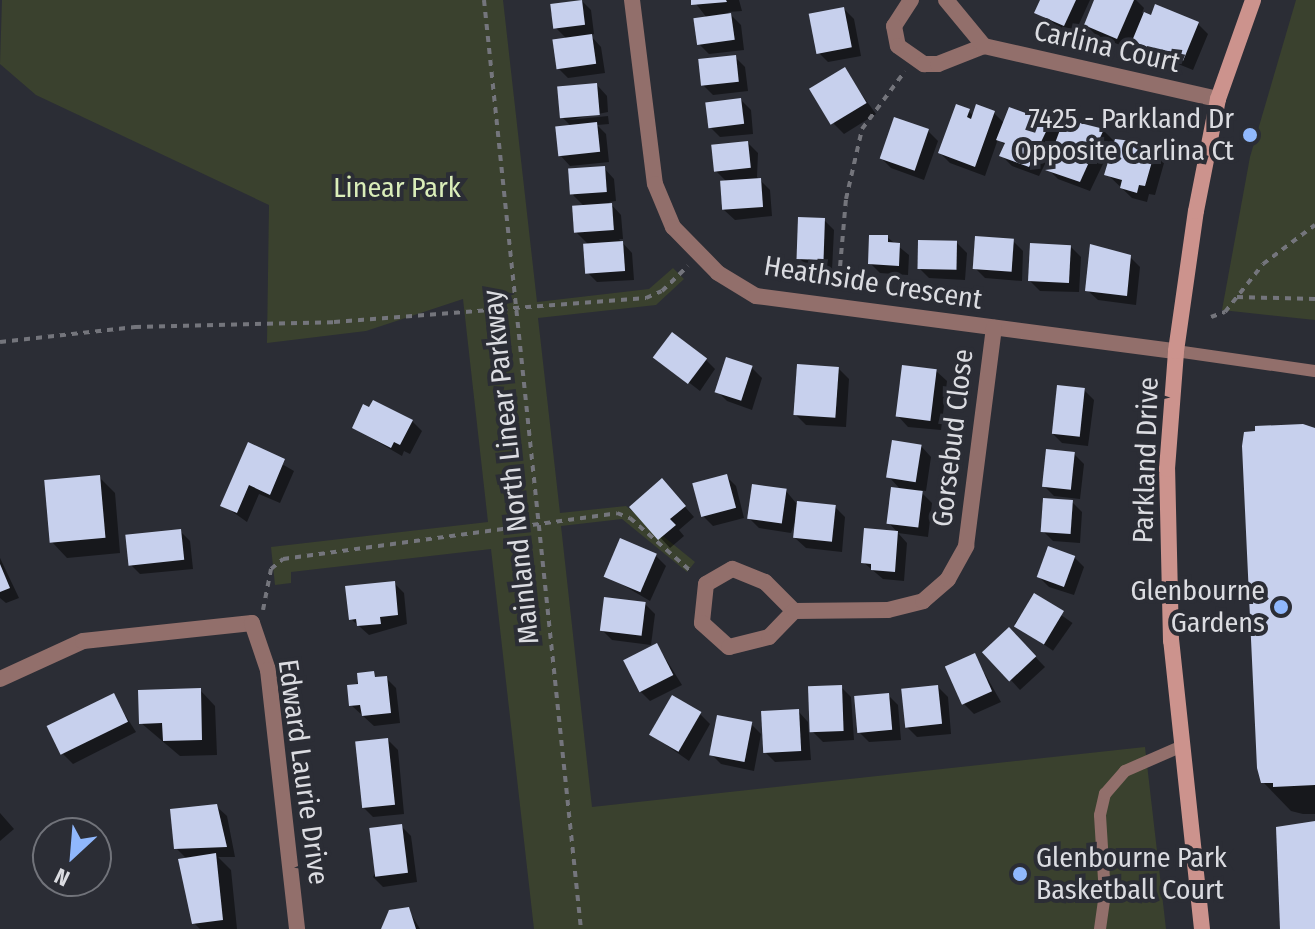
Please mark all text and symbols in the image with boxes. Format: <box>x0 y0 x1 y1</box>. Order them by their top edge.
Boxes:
street label: Carlina Court <box>1031 14 1183 80</box>
place label: 7425 - Parkland Dr Opposite Carlina Ct <box>1014 102 1234 168</box>
marker: 7425 - Parkland Dr Opposite Carlina Ct <box>1241 126 1259 144</box>
park label: Linear Park <box>333 171 461 205</box>
street label: Heathside Crescent <box>762 249 984 317</box>
street label: Mainland North Linear Parkway <box>476 288 546 646</box>
street label: Gorsebud Close <box>925 347 981 529</box>
street label: Parkland Drive <box>1126 376 1166 544</box>
place label: Glenbourne Gardens <box>1130 574 1265 640</box>
marker: Glenbourne Gardens <box>1272 598 1290 616</box>
street label: Edward Laurie Drive <box>271 657 335 887</box>
north arrow <box>32 817 112 897</box>
place label: Glenbourne Park Basketball Court <box>1036 841 1227 907</box>
text: N <box>50 862 74 892</box>
marker: Glenbourne Park Basketball Court <box>1011 865 1029 883</box>

